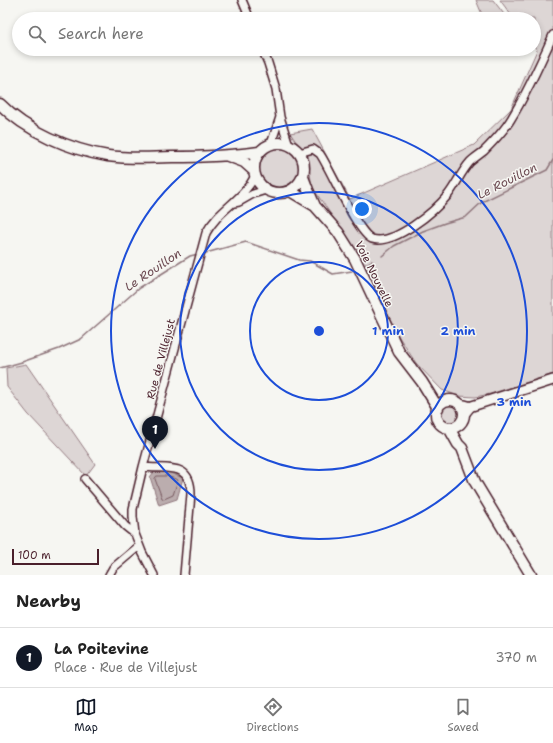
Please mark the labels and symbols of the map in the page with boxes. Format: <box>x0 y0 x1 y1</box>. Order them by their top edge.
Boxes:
water label: Le Rouillon <box>474 159 540 203</box>
your location <box>352 199 372 219</box>
street label: Voie Nouvelle <box>351 238 397 310</box>
water label: Le Rouillon <box>122 245 184 295</box>
street label: Rue de Villejust <box>143 317 179 401</box>
text: 1 min <box>372 323 404 339</box>
text: 2 min <box>441 323 476 339</box>
centre of rings <box>312 324 326 338</box>
text: 3 min <box>497 394 532 410</box>
pin: 1 <box>142 416 168 449</box>
scale bar <box>12 547 99 566</box>

